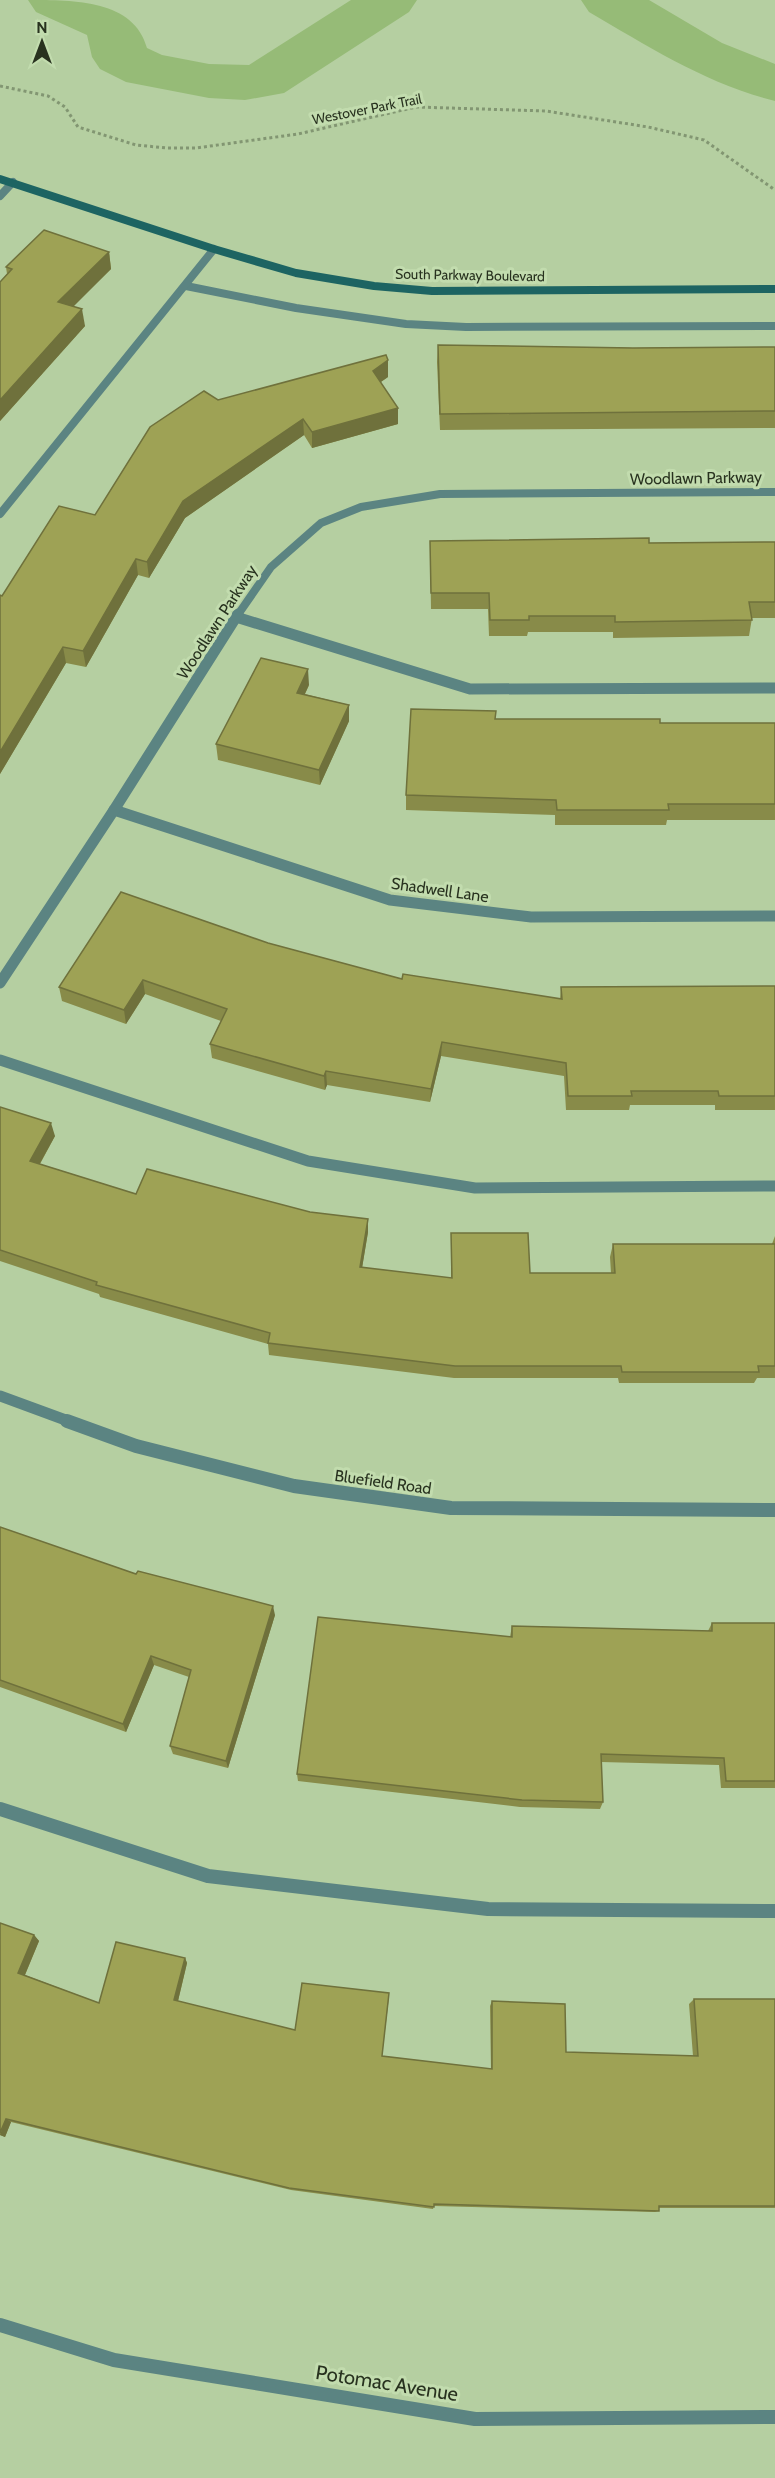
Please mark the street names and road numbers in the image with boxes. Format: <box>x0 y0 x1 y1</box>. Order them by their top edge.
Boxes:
street label: Westover Park Trail <box>311 89 424 128</box>
street label: South Parkway Boulevard <box>395 265 545 285</box>
street label: Woodlawn Parkway <box>630 467 762 489</box>
street label: Woodlawn Parkway <box>173 561 261 683</box>
street label: Shadwell Lane <box>390 874 490 906</box>
street label: Bluefield Road <box>333 1466 433 1498</box>
street label: Potomac Avenue <box>314 2360 460 2406</box>

